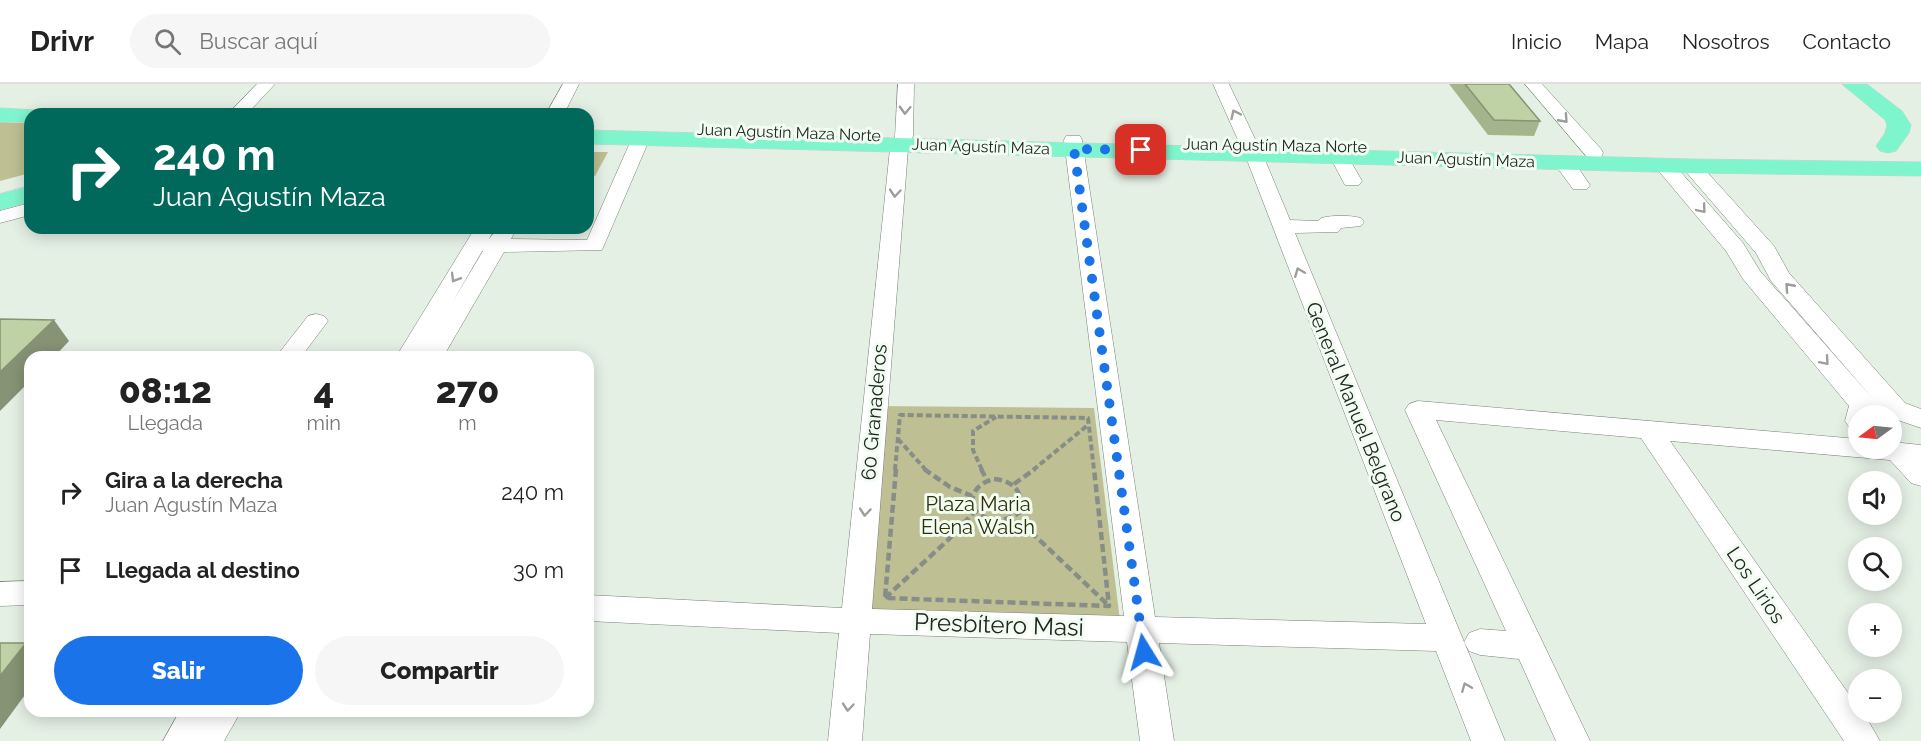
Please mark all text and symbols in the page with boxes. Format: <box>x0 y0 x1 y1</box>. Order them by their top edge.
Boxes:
search box <box>130 14 550 68</box>
text: Drivr <box>30 25 94 58</box>
icon: search <box>151 25 184 58</box>
text: Buscar aquí <box>199 28 318 54</box>
text: Inicio <box>1511 29 1562 54</box>
text: Mapa <box>1595 29 1649 54</box>
text: Nosotros <box>1682 29 1770 54</box>
text: Contacto <box>1803 29 1891 54</box>
one-way arrow <box>898 105 911 114</box>
one-way arrow <box>1231 110 1243 121</box>
one-way arrow <box>1557 112 1568 122</box>
street label: Juan Agustín Maza Norte <box>697 120 881 145</box>
pin <box>1115 124 1166 175</box>
text: 240 m <box>153 131 276 180</box>
icon: right <box>54 132 132 210</box>
icon: arrive <box>1124 133 1157 166</box>
street label: Juan Agustín Maza Norte <box>1183 134 1367 157</box>
street label: Juan Agustín Maza <box>912 135 1050 158</box>
street label: Juan Agustín Maza <box>1397 148 1535 171</box>
text: Juan Agustín Maza <box>153 181 386 212</box>
one-way arrow <box>889 188 902 197</box>
one-way arrow <box>1695 202 1706 213</box>
one-way arrow <box>1294 267 1307 278</box>
one-way arrow <box>451 272 462 282</box>
one-way arrow <box>1785 284 1796 294</box>
street label: General Manuel Belgrano <box>1301 298 1411 526</box>
street label: 60 Granaderos <box>856 343 892 481</box>
one-way arrow <box>1818 354 1829 364</box>
text: 08:12 <box>119 369 212 411</box>
text: 4 <box>313 369 334 411</box>
text: 270 <box>436 369 499 411</box>
north arrow <box>1848 405 1902 459</box>
map controls <box>1848 405 1902 723</box>
text: Llegada <box>128 411 203 435</box>
text: min <box>307 411 341 435</box>
text: m <box>458 411 477 435</box>
text: Gira a la derecha <box>105 467 283 493</box>
button: sound <box>1848 471 1902 525</box>
icon: right <box>54 476 87 509</box>
text: 240 m <box>501 479 564 505</box>
park label: Plaza Maria Elena Walsh <box>921 492 1035 539</box>
text: Juan Agustín Maza <box>105 493 277 517</box>
one-way arrow <box>859 508 872 517</box>
button: search <box>1848 537 1902 591</box>
street label: Los Lirios <box>1722 542 1790 628</box>
icon: arrive <box>54 554 87 587</box>
text: Llegada al destino <box>105 557 300 583</box>
text: 30 m <box>513 557 564 583</box>
button: + <box>1848 603 1902 657</box>
street label: Presbítero Masi <box>914 607 1084 642</box>
position arrow <box>1112 620 1176 684</box>
button: Salir <box>54 636 303 705</box>
button: Compartir <box>315 636 564 705</box>
button: − <box>1848 669 1902 723</box>
one-way arrow <box>1461 682 1473 693</box>
one-way arrow <box>842 702 855 711</box>

